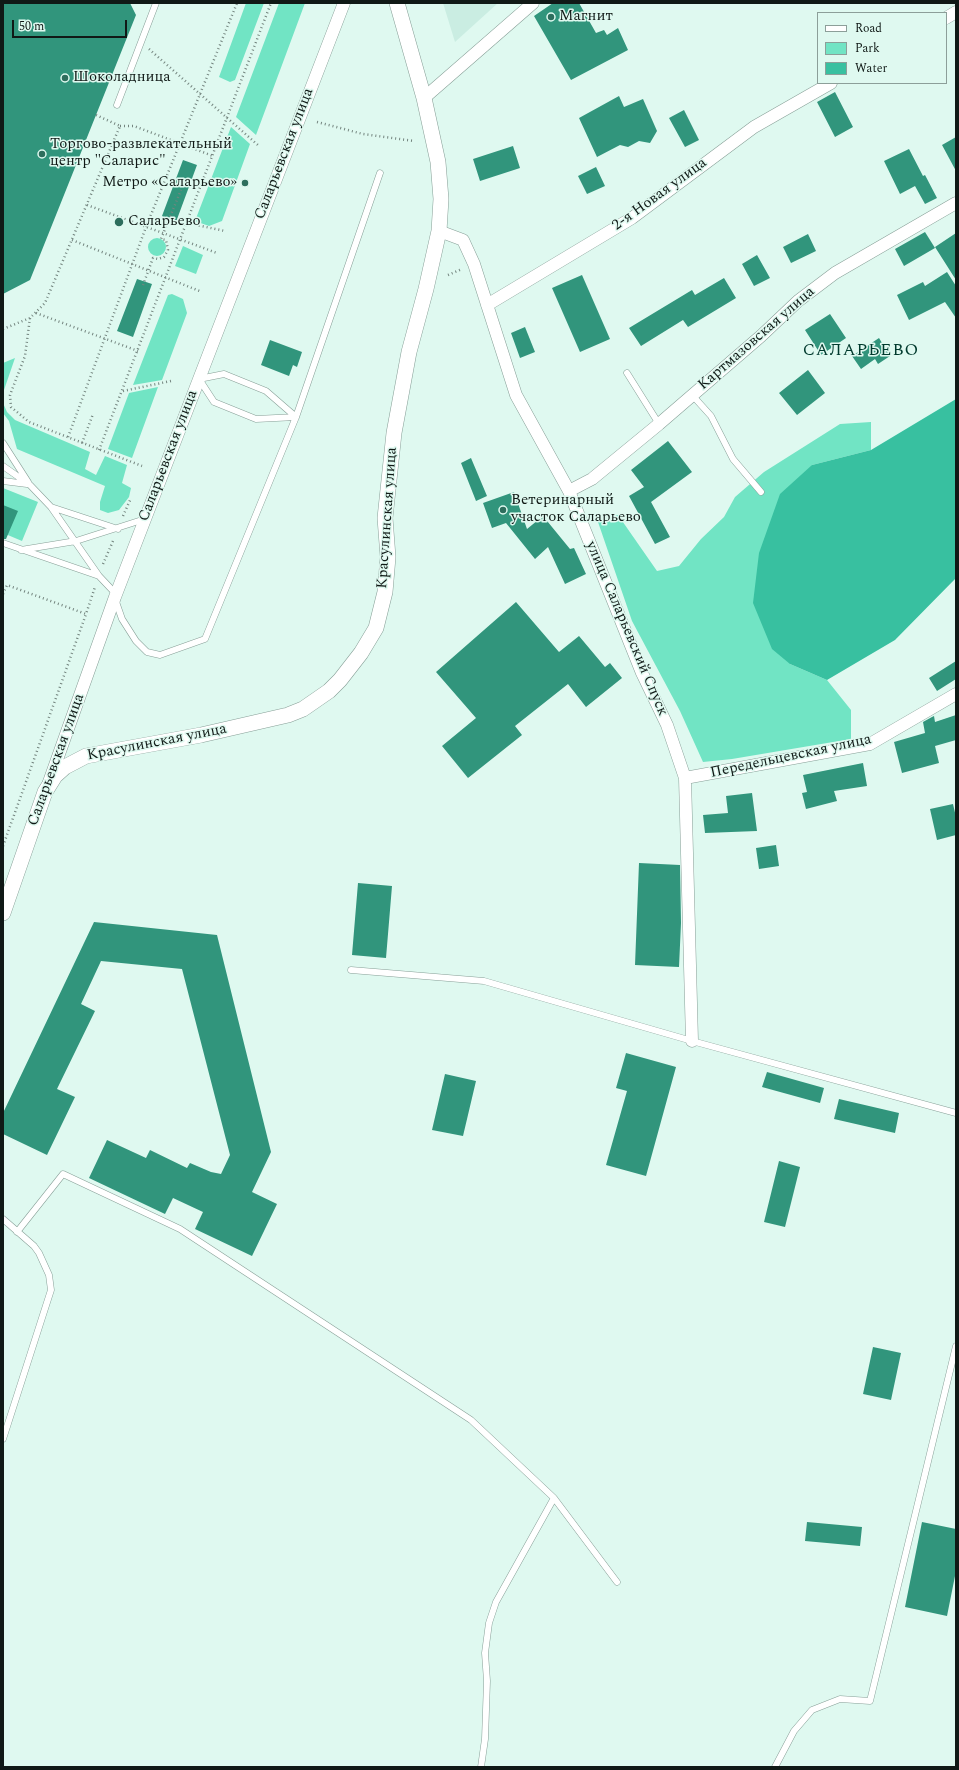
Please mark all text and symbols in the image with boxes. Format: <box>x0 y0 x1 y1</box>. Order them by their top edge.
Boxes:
place label: Магнит <box>559 8 613 26</box>
scale bar <box>14 12 129 38</box>
marker: Магнит <box>546 12 556 22</box>
legend <box>817 12 947 84</box>
text: 50 m <box>19 17 44 36</box>
text: Road <box>855 19 882 38</box>
text: Park <box>855 39 880 58</box>
text: Water <box>855 59 887 78</box>
place label: Шоколадница <box>73 69 171 87</box>
marker: Шоколадница <box>60 73 70 83</box>
street label: Саларьевская улица <box>252 86 318 222</box>
place label: Торгово-развлекательный центр "Саларис" <box>50 136 232 171</box>
marker: Торгово-развлекательный центр "Саларис" <box>37 149 47 159</box>
street label: 2-я Новая улица <box>609 155 711 235</box>
place label: Метро «Саларьево» <box>102 174 237 192</box>
marker: Метро «Саларьево» <box>240 178 250 188</box>
place label: Саларьево <box>128 213 200 231</box>
marker: Саларьево <box>113 216 125 228</box>
street label: Картмазовская улица <box>695 283 819 395</box>
district label: САЛАРЬЕВО <box>803 342 919 362</box>
street label: Саларьевская улица <box>136 388 202 524</box>
street label: Красулинская улица <box>374 447 402 589</box>
place label: Ветеринарный участок Саларьево <box>511 492 641 527</box>
marker: Ветеринарный участок Саларьево <box>498 505 508 515</box>
street label: улица Саларьевский Спуск <box>581 539 671 719</box>
street label: Саларьевская улица <box>25 692 89 828</box>
street label: Красулинская улица <box>86 721 228 765</box>
street label: Передельцевская улица <box>709 731 873 783</box>

